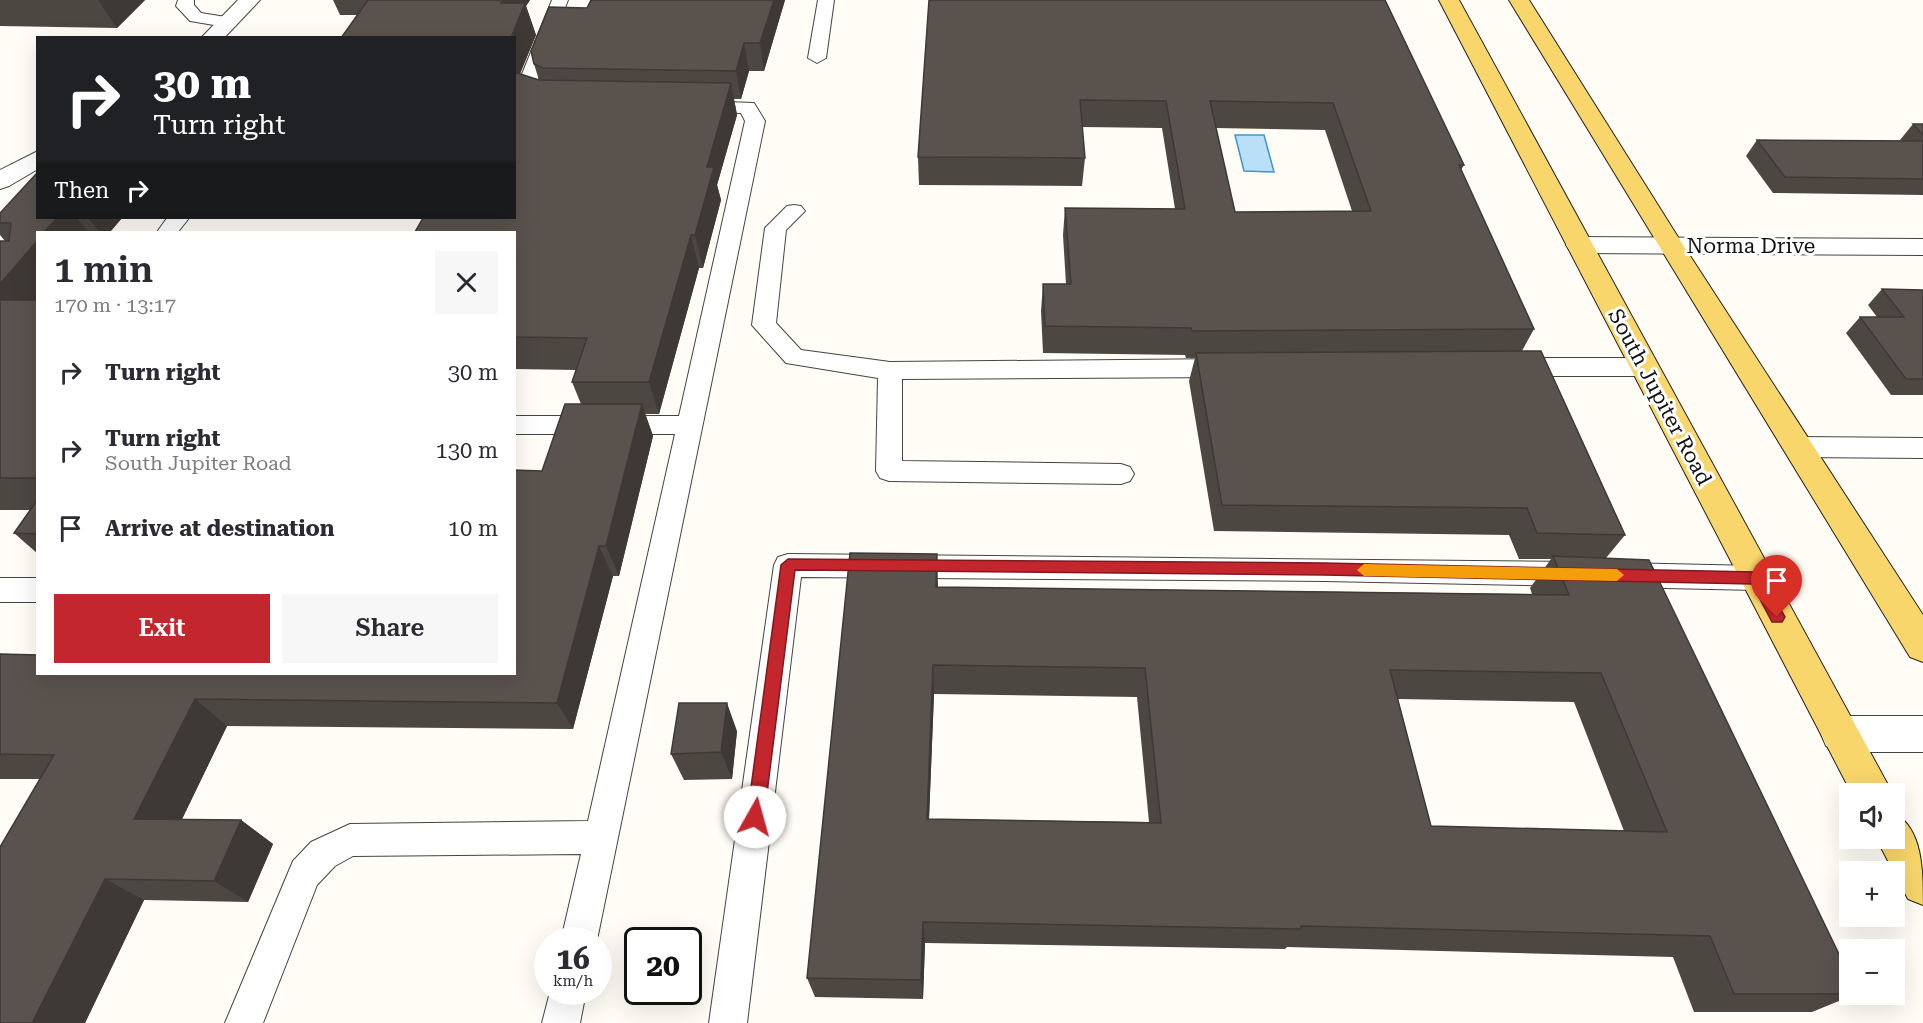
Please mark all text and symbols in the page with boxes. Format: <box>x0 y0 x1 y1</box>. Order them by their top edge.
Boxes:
text: 30 m <box>153 59 251 108</box>
icon: right <box>54 60 132 138</box>
text: Turn right <box>153 109 286 141</box>
icon: right <box>121 174 154 207</box>
text: Then <box>54 178 109 203</box>
street label: Norma Drive <box>1687 234 1815 258</box>
text: 1 min <box>54 249 153 291</box>
button: close <box>435 251 498 314</box>
text: 170 m · 13:17 <box>54 293 176 317</box>
street label: South Jupiter Road <box>1603 305 1717 490</box>
icon: right <box>54 356 87 389</box>
text: Turn right <box>105 360 220 385</box>
text: 30 m <box>448 360 498 385</box>
text: Turn right <box>105 426 220 451</box>
icon: right <box>54 434 87 467</box>
text: 130 m <box>435 438 498 463</box>
text: South Jupiter Road <box>105 451 292 475</box>
icon: arrive <box>54 512 87 545</box>
text: Arrive at destination <box>105 516 334 541</box>
text: 10 m <box>448 516 498 541</box>
pin <box>1751 555 1802 617</box>
icon: arrive <box>1760 564 1793 597</box>
button: Exit <box>54 594 270 663</box>
button: Share <box>282 594 498 663</box>
map controls <box>1839 783 1905 1005</box>
button: sound <box>1839 783 1905 849</box>
position arrow <box>723 785 787 849</box>
button: + <box>1839 861 1905 927</box>
speed limit sign: 20 <box>624 927 702 1005</box>
button: − <box>1839 939 1905 1005</box>
text: 16 <box>556 941 590 976</box>
text: km/h <box>553 972 593 990</box>

